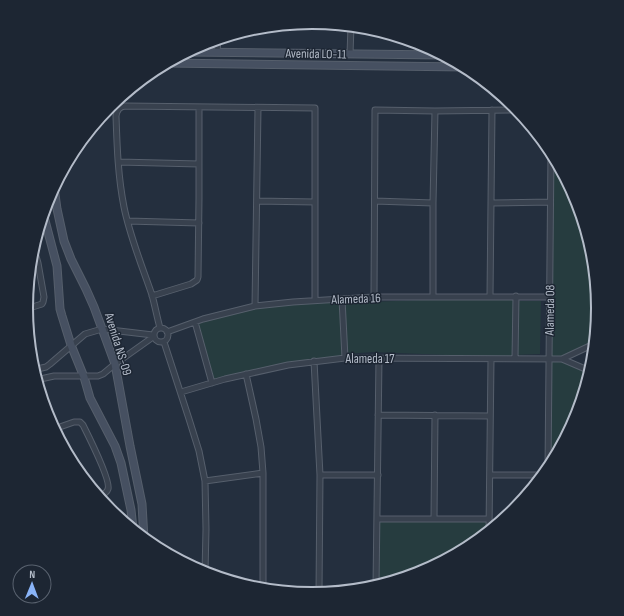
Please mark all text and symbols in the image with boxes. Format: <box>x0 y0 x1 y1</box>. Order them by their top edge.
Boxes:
street label: Avenida LO-11 <box>284 45 347 63</box>
street label: Alameda 08 <box>542 284 558 337</box>
street label: Alameda 16 <box>330 290 381 308</box>
street label: Avenida NS-09 <box>101 310 135 378</box>
street label: Alameda 17 <box>345 351 395 367</box>
north arrow <box>12 564 52 604</box>
text: N <box>29 568 35 581</box>

